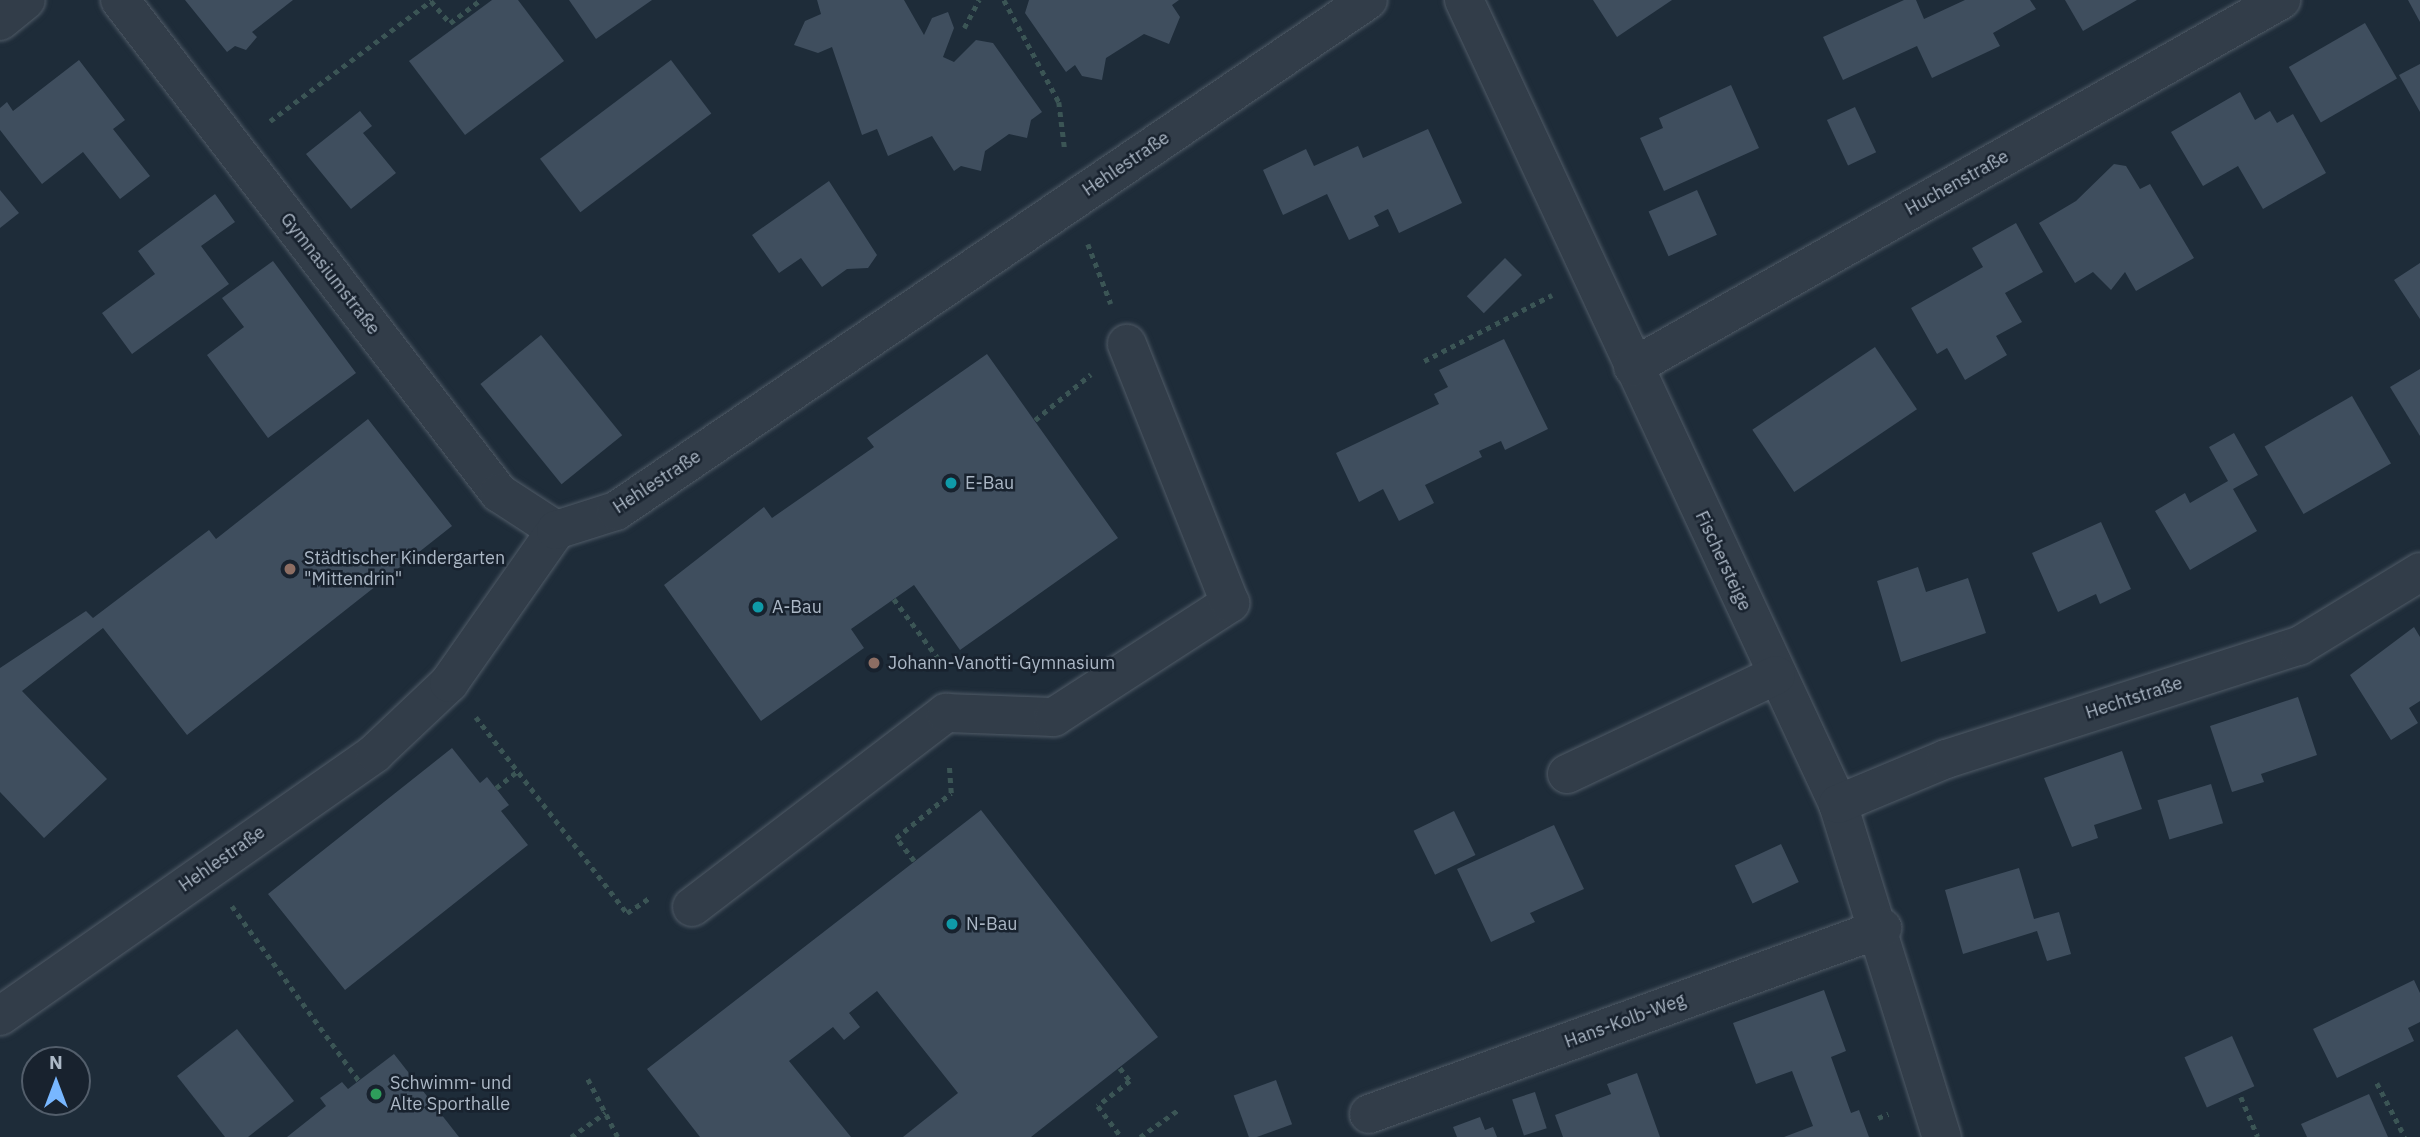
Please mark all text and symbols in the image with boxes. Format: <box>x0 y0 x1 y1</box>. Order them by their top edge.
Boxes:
street label: Hehlestraße <box>1078 127 1174 201</box>
street label: Huchenstraße <box>1902 146 2012 220</box>
street label: Gymnasiumstraße <box>276 209 384 339</box>
street label: Hehlestraße <box>609 446 705 518</box>
place label: E-Bau <box>965 472 1014 494</box>
marker: E-Bau <box>943 475 959 491</box>
street label: Fischersteige <box>1690 508 1756 614</box>
place label: Städtischer Kindergarten "Mittendrin" <box>304 548 505 590</box>
marker: Städtischer Kindergarten "Mittendrin" <box>282 561 298 577</box>
place label: A-Bau <box>772 596 822 618</box>
marker: A-Bau <box>750 599 766 615</box>
place label: Johann-Vanotti-Gymnasium <box>888 652 1115 674</box>
marker: Johann-Vanotti-Gymnasium <box>866 655 882 671</box>
street label: Hechtstraße <box>2083 672 2185 724</box>
street label: Hehlestraße <box>175 821 269 897</box>
place label: N-Bau <box>966 913 1017 935</box>
marker: N-Bau <box>944 916 960 932</box>
street label: Hans-Kolb-Weg <box>1562 989 1688 1053</box>
north arrow <box>21 1046 91 1116</box>
text: N <box>49 1050 63 1074</box>
place label: Schwimm- und Alte Sporthalle <box>390 1073 512 1116</box>
marker: Schwimm- und Alte Sporthalle <box>368 1086 384 1102</box>

